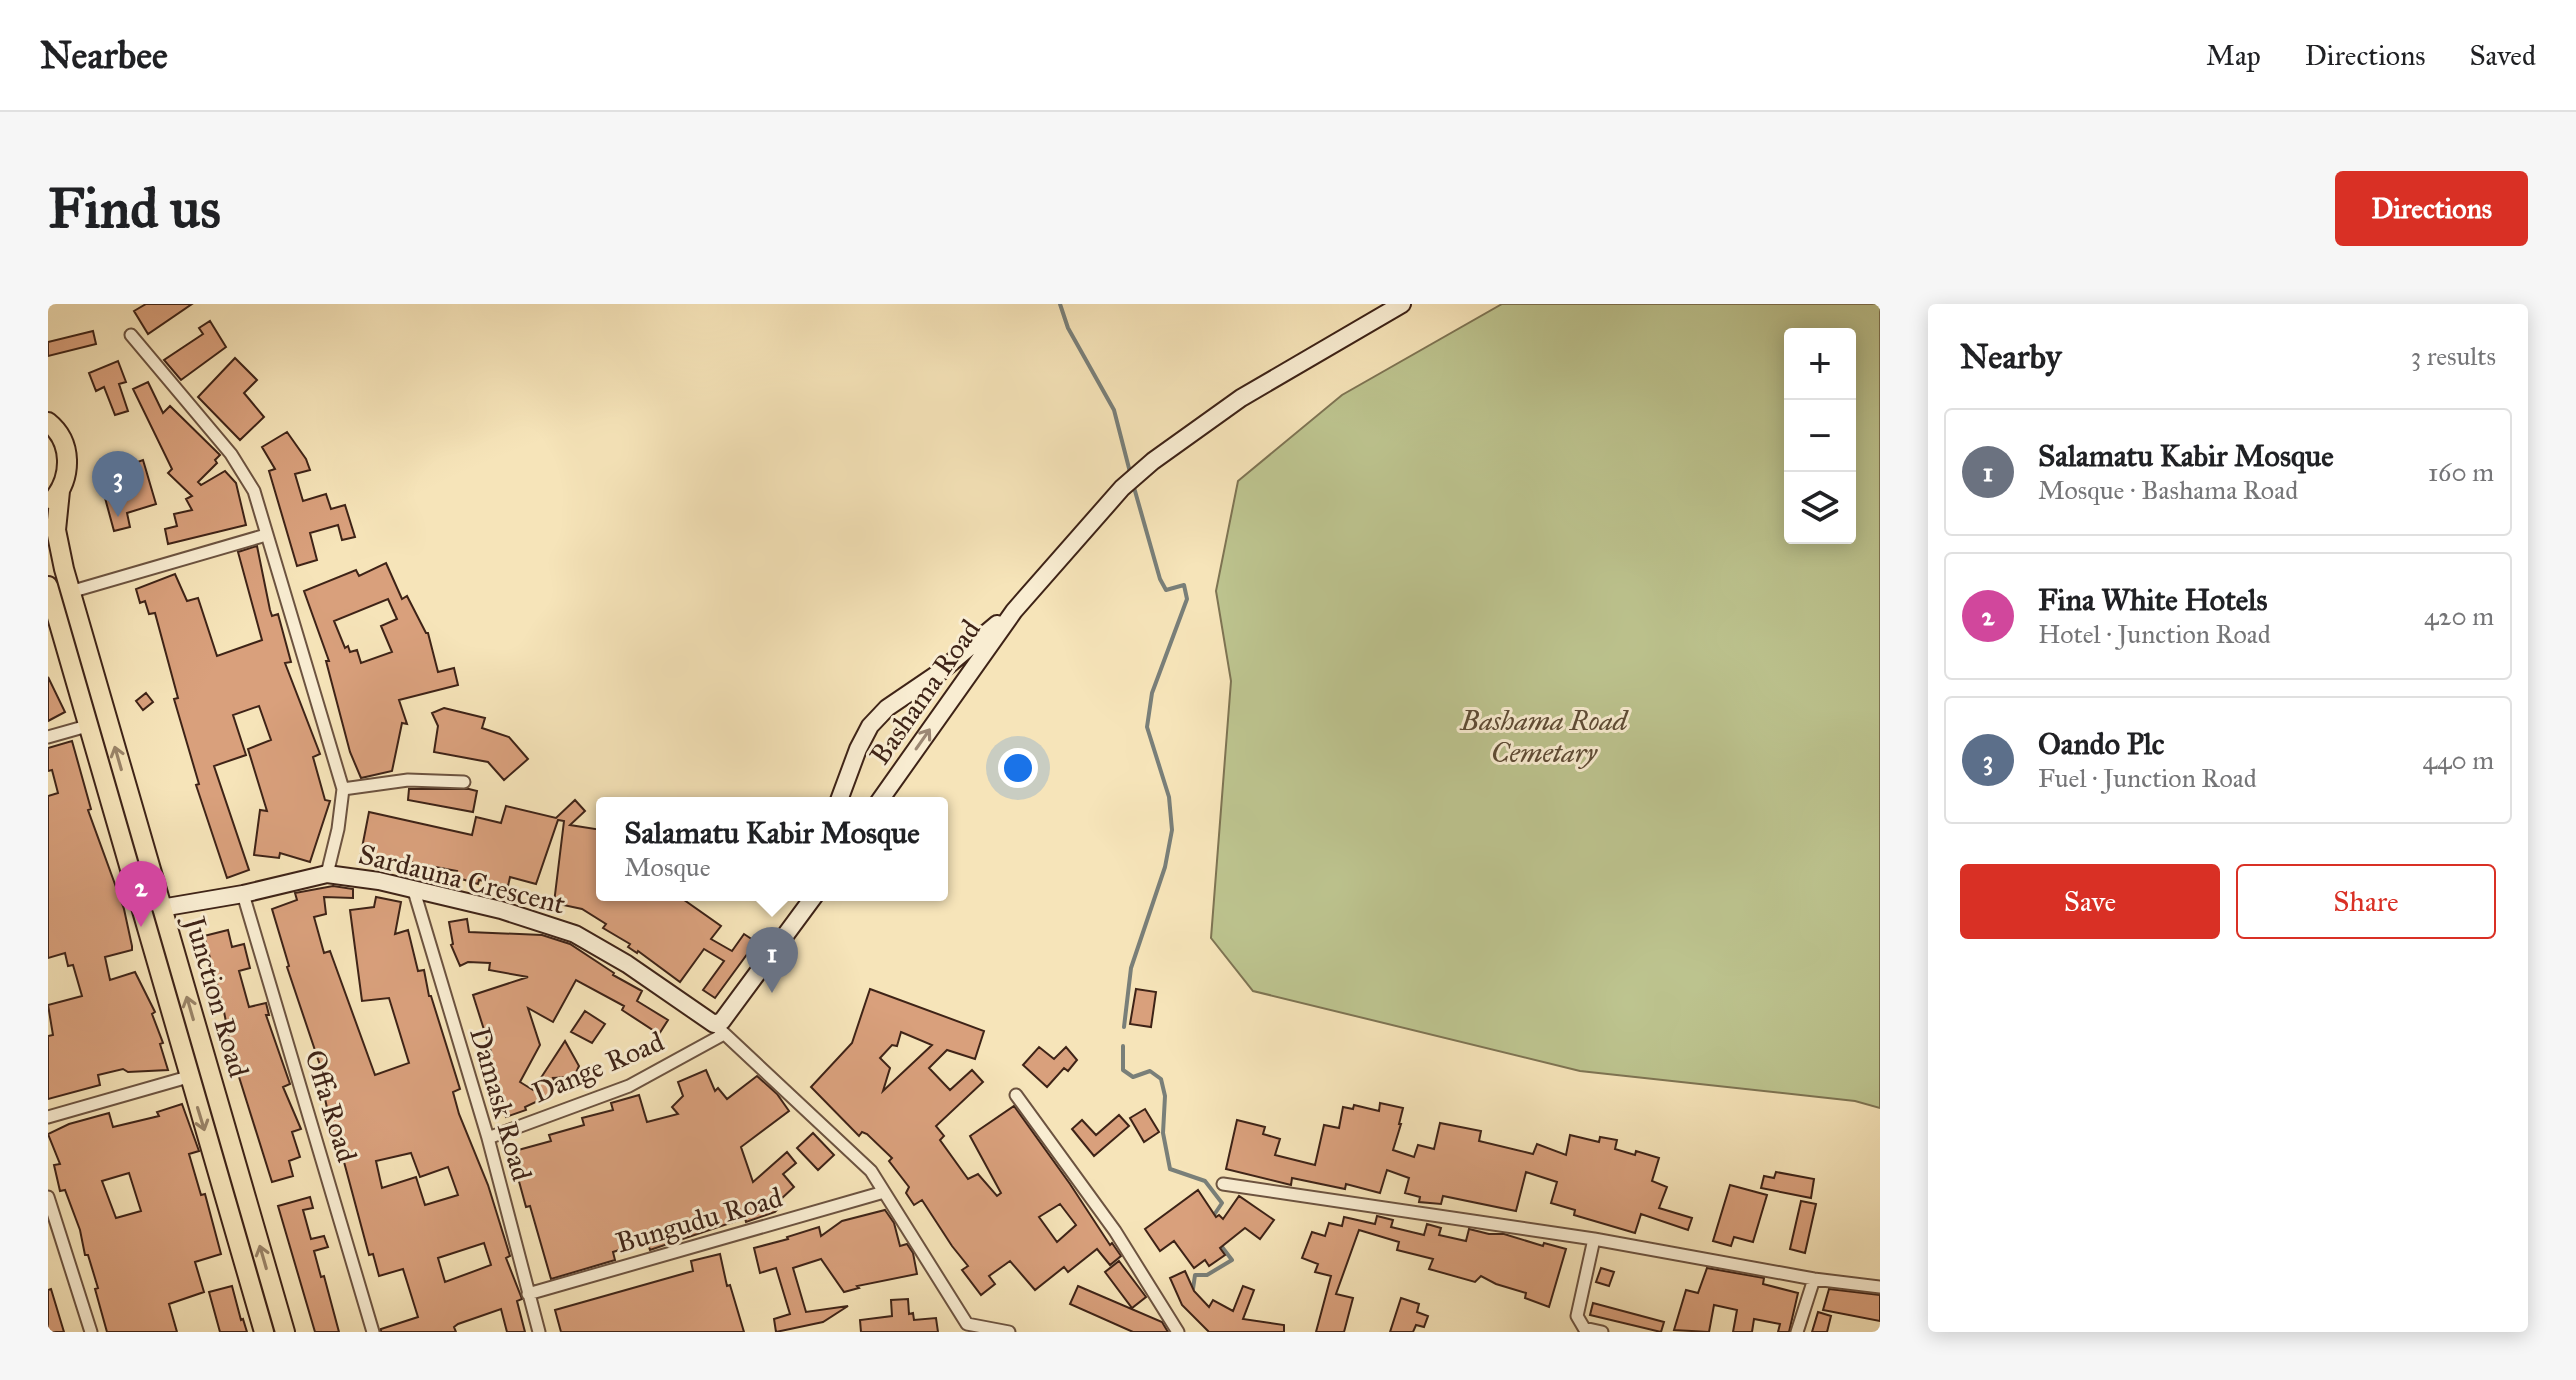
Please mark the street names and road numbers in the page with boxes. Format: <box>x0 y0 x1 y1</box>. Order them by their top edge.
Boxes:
street label: Bashama Road <box>862 613 988 771</box>
street label: Sardauna Crescent <box>355 836 569 922</box>
street label: Junction Road <box>177 910 257 1081</box>
street label: Damask Road <box>462 1023 540 1185</box>
street label: Dange Road <box>527 1024 669 1110</box>
street label: Offa Road <box>297 1046 365 1166</box>
street label: Bungudu Road <box>612 1180 786 1260</box>

